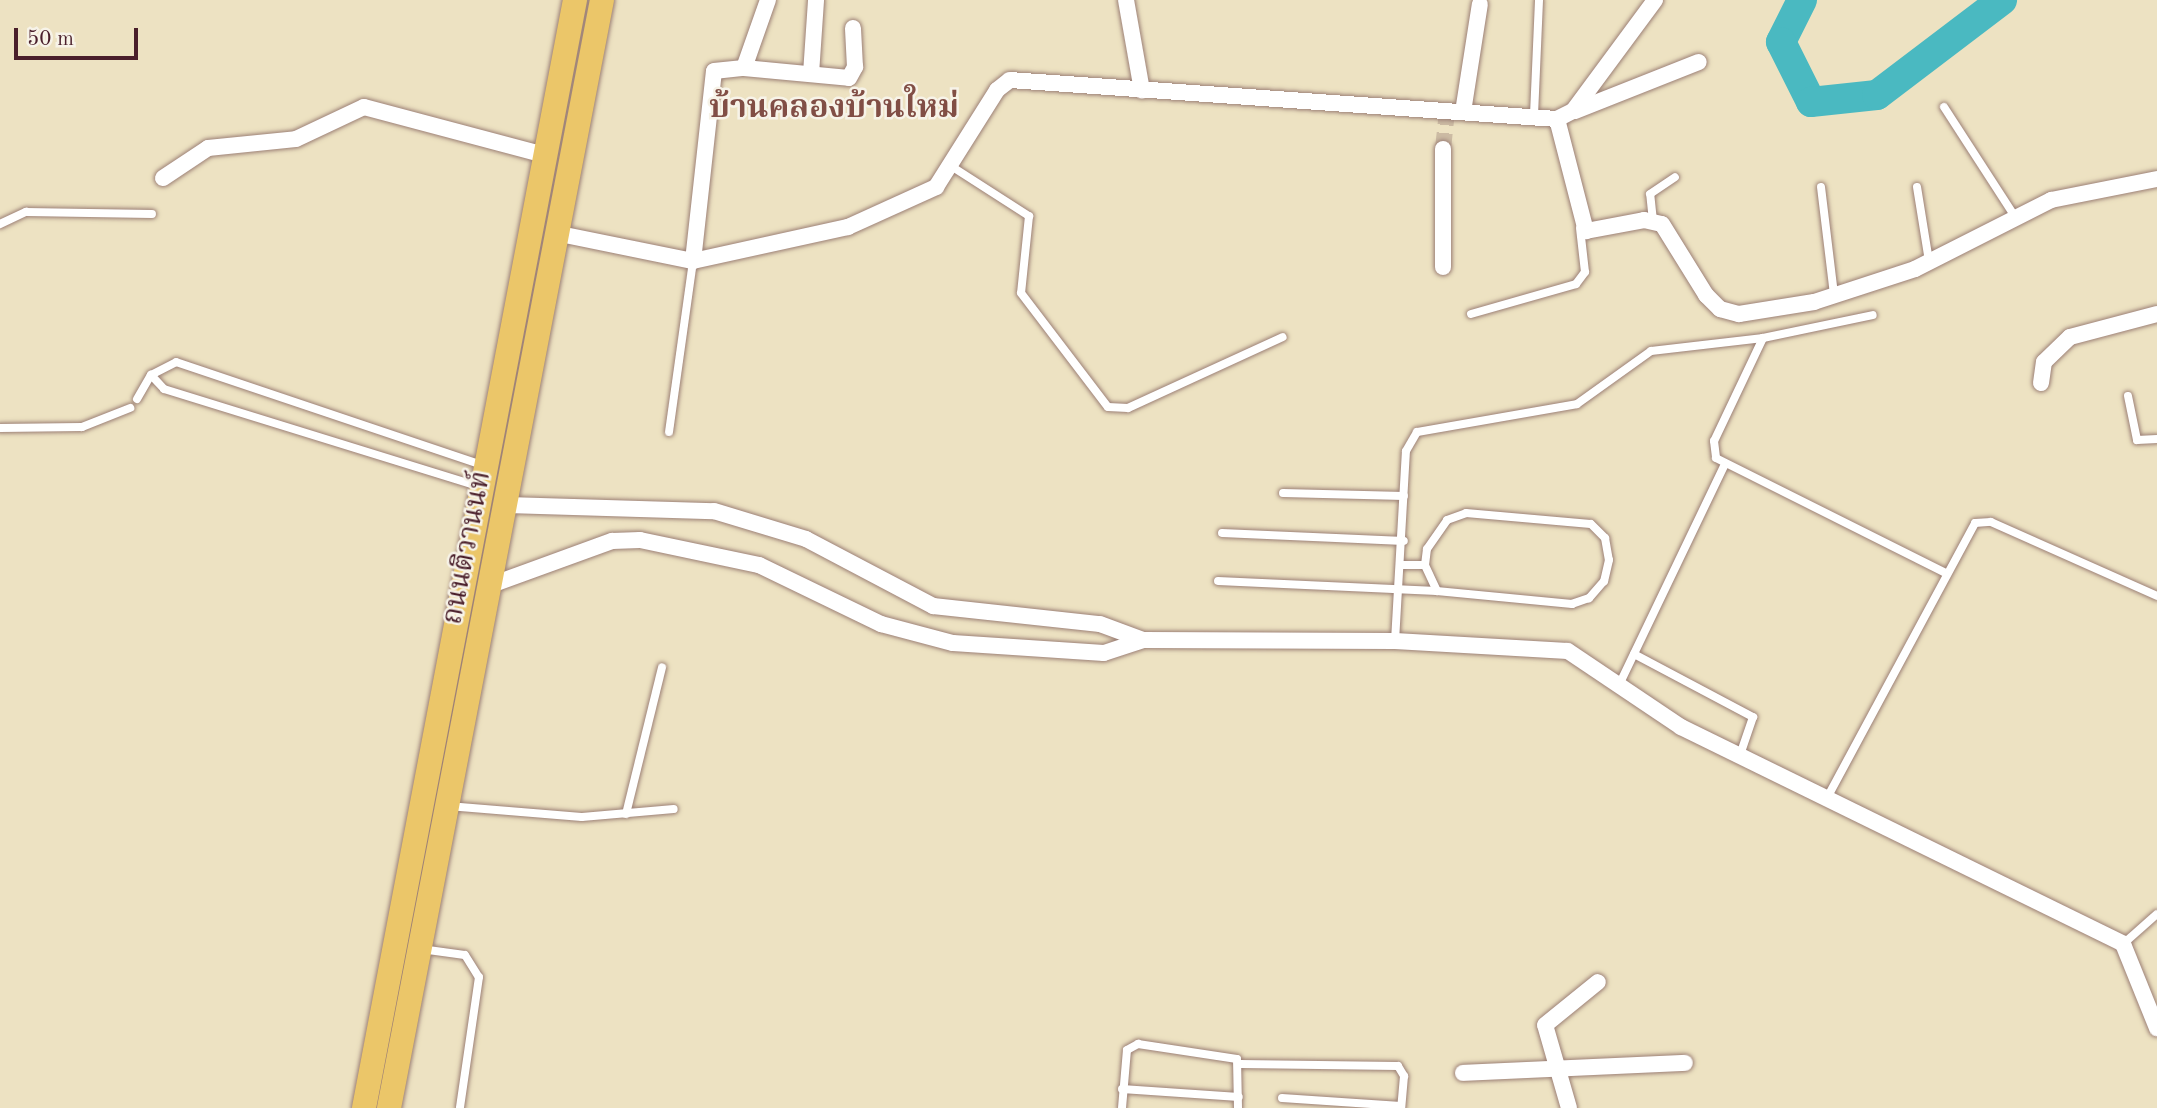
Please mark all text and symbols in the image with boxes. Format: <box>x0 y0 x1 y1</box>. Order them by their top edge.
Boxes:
scale bar <box>18 14 142 58</box>
text: 50 m <box>27 29 74 50</box>
district label: บ้านคลองบ้านใหม่ <box>709 90 959 128</box>
street label: ถนนติวานนท์ <box>437 469 499 627</box>

